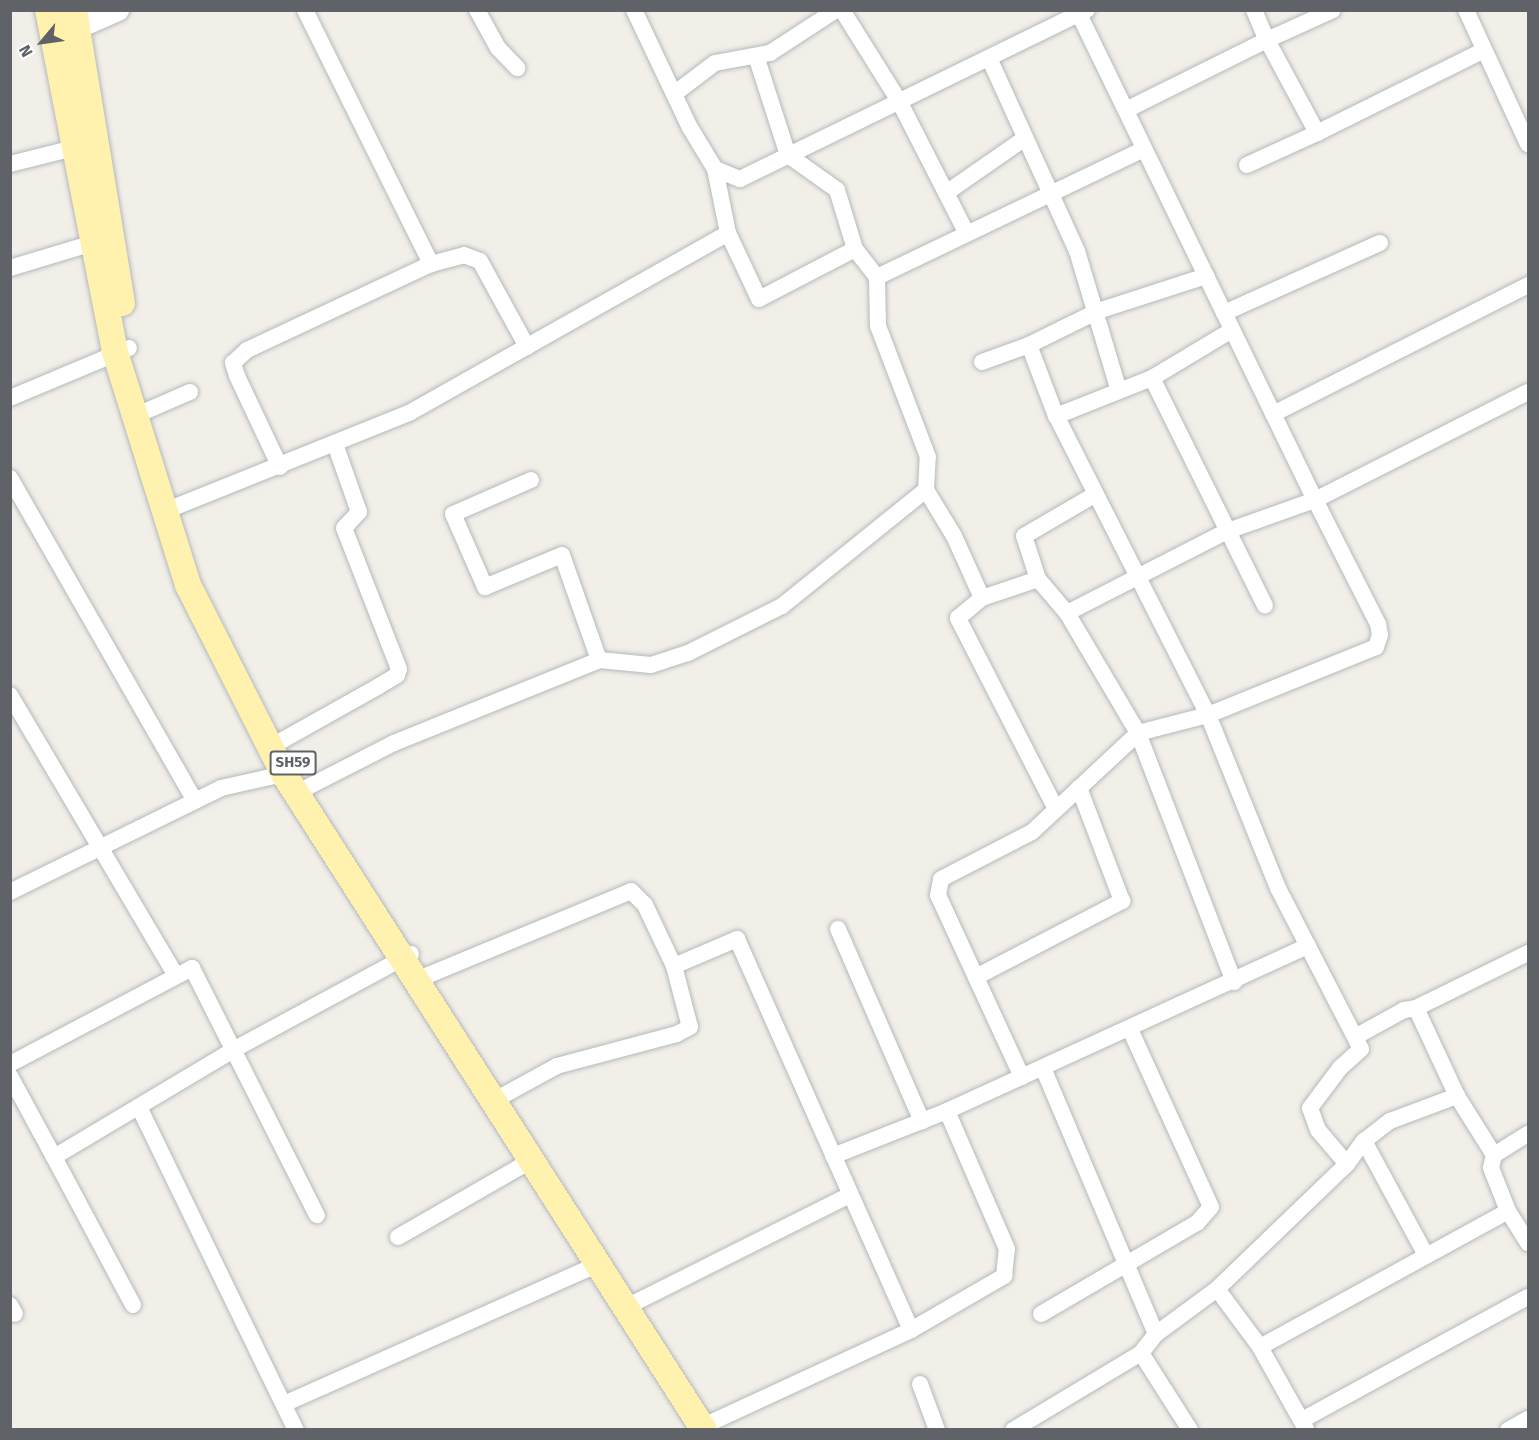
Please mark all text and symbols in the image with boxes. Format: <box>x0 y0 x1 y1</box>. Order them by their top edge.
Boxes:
north arrow <box>12 12 72 72</box>
text: N <box>15 42 37 60</box>
road number: SH59 <box>269 751 317 775</box>

